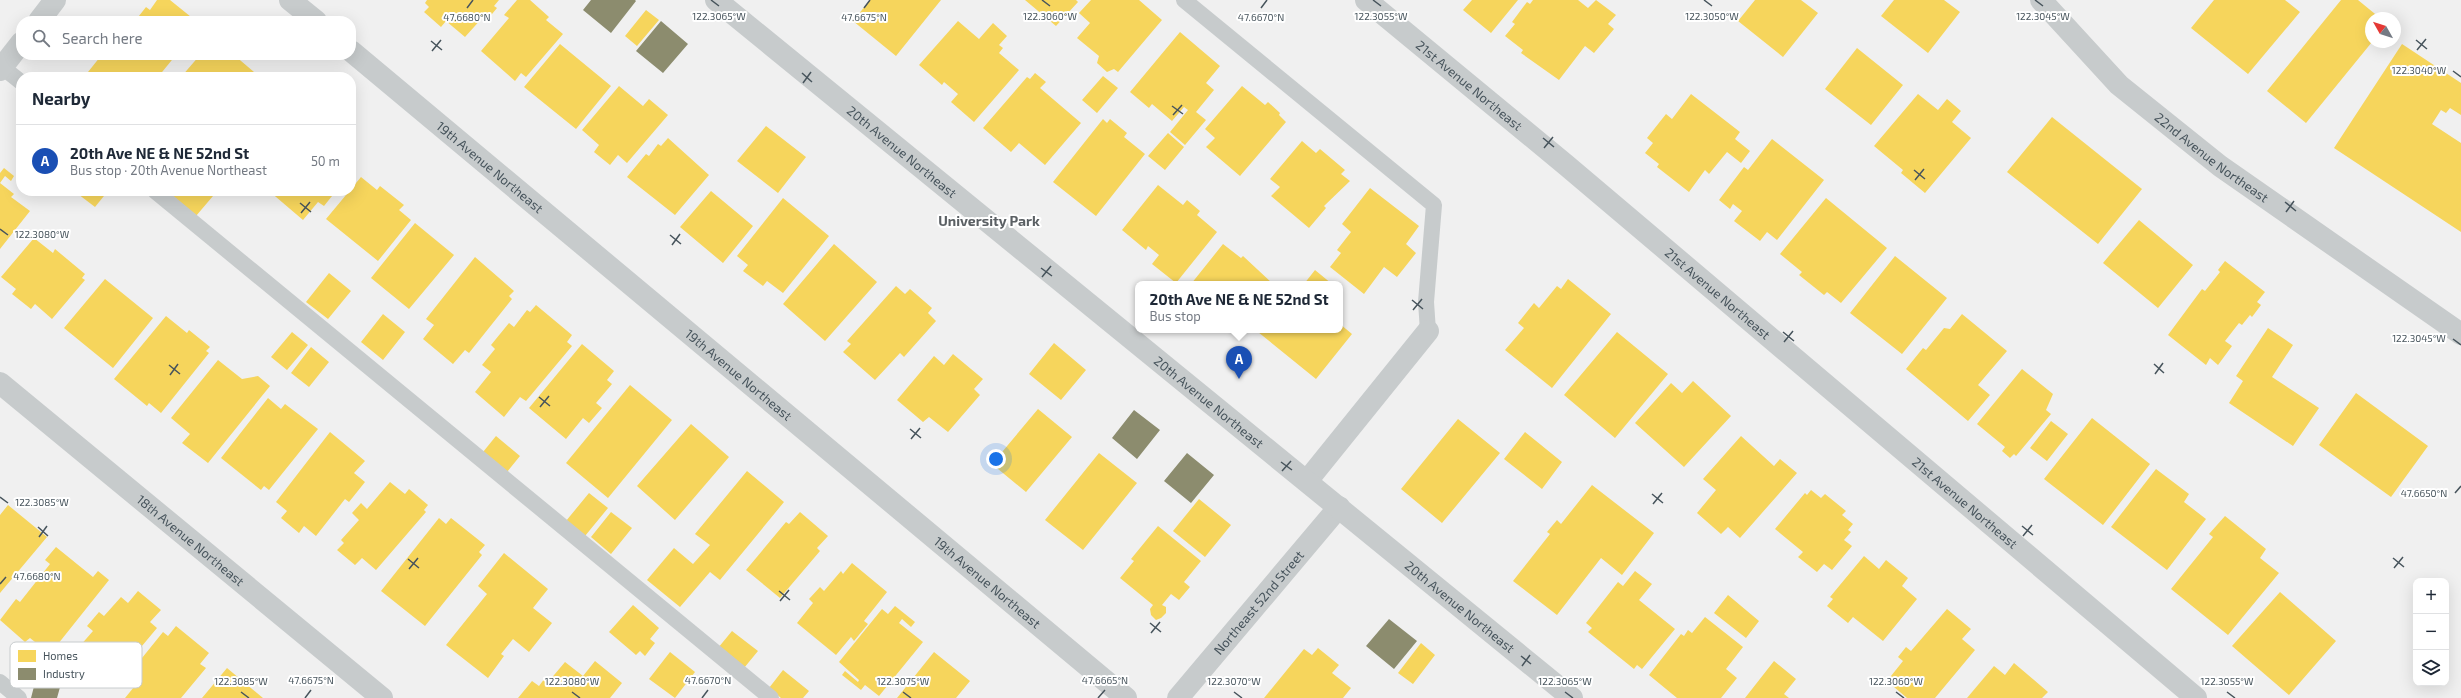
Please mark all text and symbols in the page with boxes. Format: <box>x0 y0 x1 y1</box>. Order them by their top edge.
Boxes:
text: 122.3065°W <box>692 10 746 22</box>
text: 122.3060°W <box>1023 10 1077 22</box>
text: 122.3055°W <box>1355 10 1408 22</box>
text: 122.3050°W <box>1685 10 1739 22</box>
text: 122.3045°W <box>2016 10 2070 22</box>
text: 47.6680°N <box>443 11 491 23</box>
text: 47.6675°N <box>841 11 887 23</box>
text: 47.6670°N <box>1238 11 1284 23</box>
north arrow <box>2365 12 2401 48</box>
search box <box>16 16 356 60</box>
icon: search <box>30 27 52 49</box>
text: Search here <box>62 29 143 47</box>
street label: 21st Avenue Northeast <box>1413 37 1526 134</box>
text: 122.3040°W <box>2392 64 2447 76</box>
text: Nearby <box>32 88 90 108</box>
street label: 20th Avenue Northeast <box>844 102 960 201</box>
street label: 22nd Avenue Northeast <box>2152 109 2272 205</box>
street label: 19th Avenue Northeast <box>433 118 547 216</box>
text: 20th Ave NE & NE 52nd St <box>70 144 249 162</box>
text: A <box>41 153 49 169</box>
text: 50 m <box>311 153 340 169</box>
text: Bus stop · 20th Avenue Northeast <box>70 162 267 178</box>
district label: University Park <box>938 212 1040 229</box>
text: 122.3080°W <box>15 228 70 240</box>
street label: 21st Avenue Northeast <box>1662 244 1774 342</box>
popup <box>1135 281 1343 333</box>
text: 20th Ave NE & NE 52nd St <box>1149 290 1329 308</box>
text: Bus stop <box>1149 308 1201 324</box>
street label: 19th Avenue Northeast <box>682 325 795 424</box>
text: 122.3045°W <box>2392 332 2446 344</box>
pin: A <box>1226 346 1252 379</box>
street label: 20th Avenue Northeast <box>1151 353 1267 451</box>
your location <box>986 449 1006 469</box>
street label: 21st Avenue Northeast <box>1909 454 2021 552</box>
text: 47.6650°N <box>2401 487 2447 499</box>
street label: 18th Avenue Northeast <box>134 491 248 589</box>
text: 122.3085°W <box>15 496 69 508</box>
street label: 19th Avenue Northeast <box>931 533 1044 631</box>
street label: Northeast 52nd Street <box>1210 547 1307 658</box>
street label: 20th Avenue Northeast <box>1402 557 1518 656</box>
text: 47.6680°N <box>13 570 61 582</box>
map controls <box>2413 578 2449 686</box>
button: + <box>2413 578 2449 614</box>
button: − <box>2413 614 2449 650</box>
legend <box>10 642 142 688</box>
text: Homes <box>43 649 78 662</box>
button: layers <box>2413 650 2449 686</box>
text: Industry <box>43 667 85 680</box>
text: 47.6675°N <box>288 674 334 686</box>
text: 47.6670°N <box>685 674 731 686</box>
text: 47.6665°N <box>1082 674 1128 686</box>
text: 122.3085°W <box>214 675 268 687</box>
text: 122.3080°W <box>545 675 600 687</box>
text: 122.3075°W <box>877 675 930 687</box>
text: 122.3070°W <box>1207 675 1261 687</box>
text: 122.3065°W <box>1538 675 1592 687</box>
text: 122.3060°W <box>1869 675 1923 687</box>
text: 122.3055°W <box>2201 675 2254 687</box>

